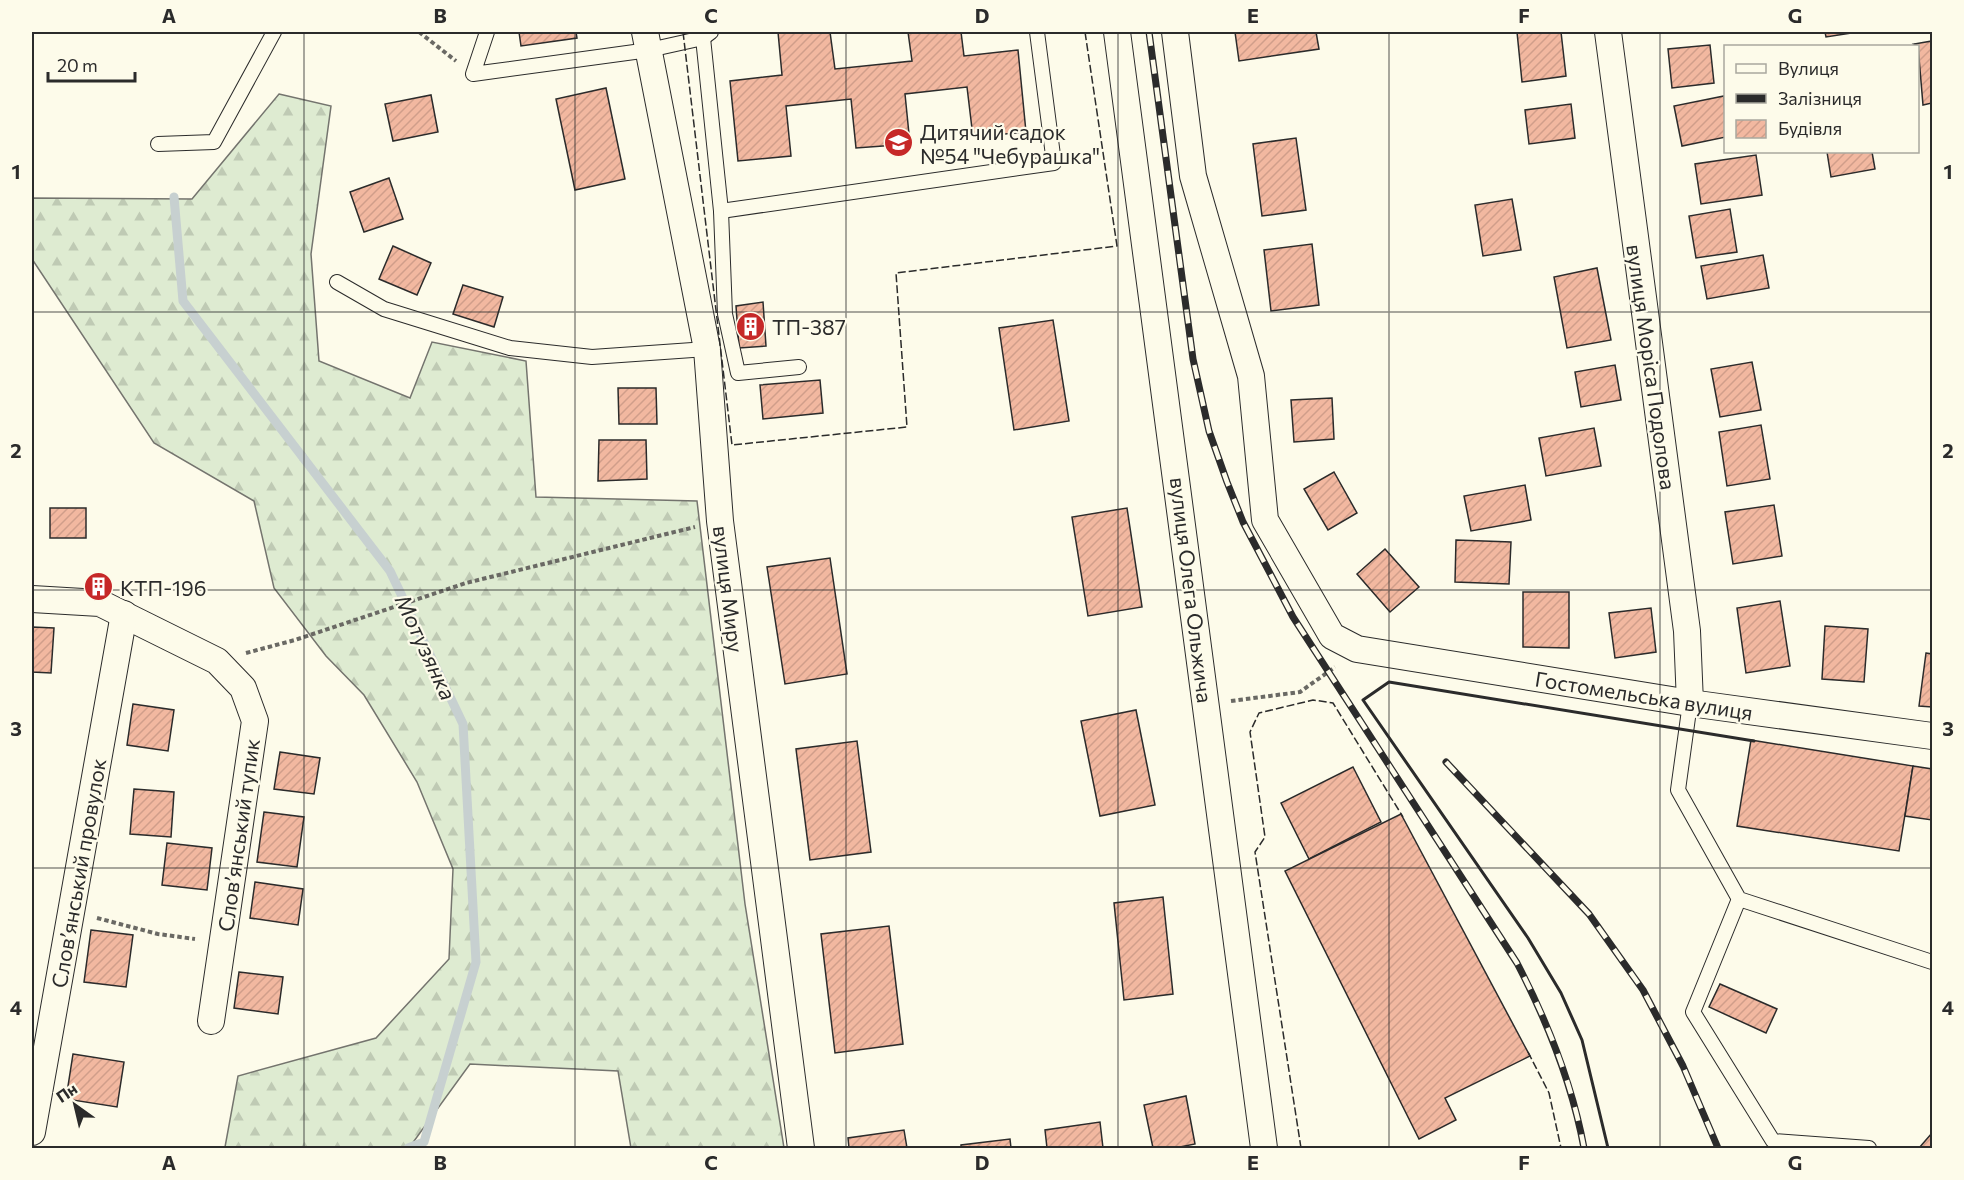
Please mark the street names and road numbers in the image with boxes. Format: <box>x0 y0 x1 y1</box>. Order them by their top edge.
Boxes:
street label: вулиця Моріса Подолова <box>1622 243 1682 491</box>
street label: вулиця Олега Ольжича <box>1166 476 1218 704</box>
street label: вулиця Миру <box>709 524 749 654</box>
street label: Гостомельська вулиця <box>1533 665 1755 725</box>
street label: Словʼянський тупик <box>212 737 264 933</box>
street label: Словʼянський провулок <box>46 756 110 990</box>

